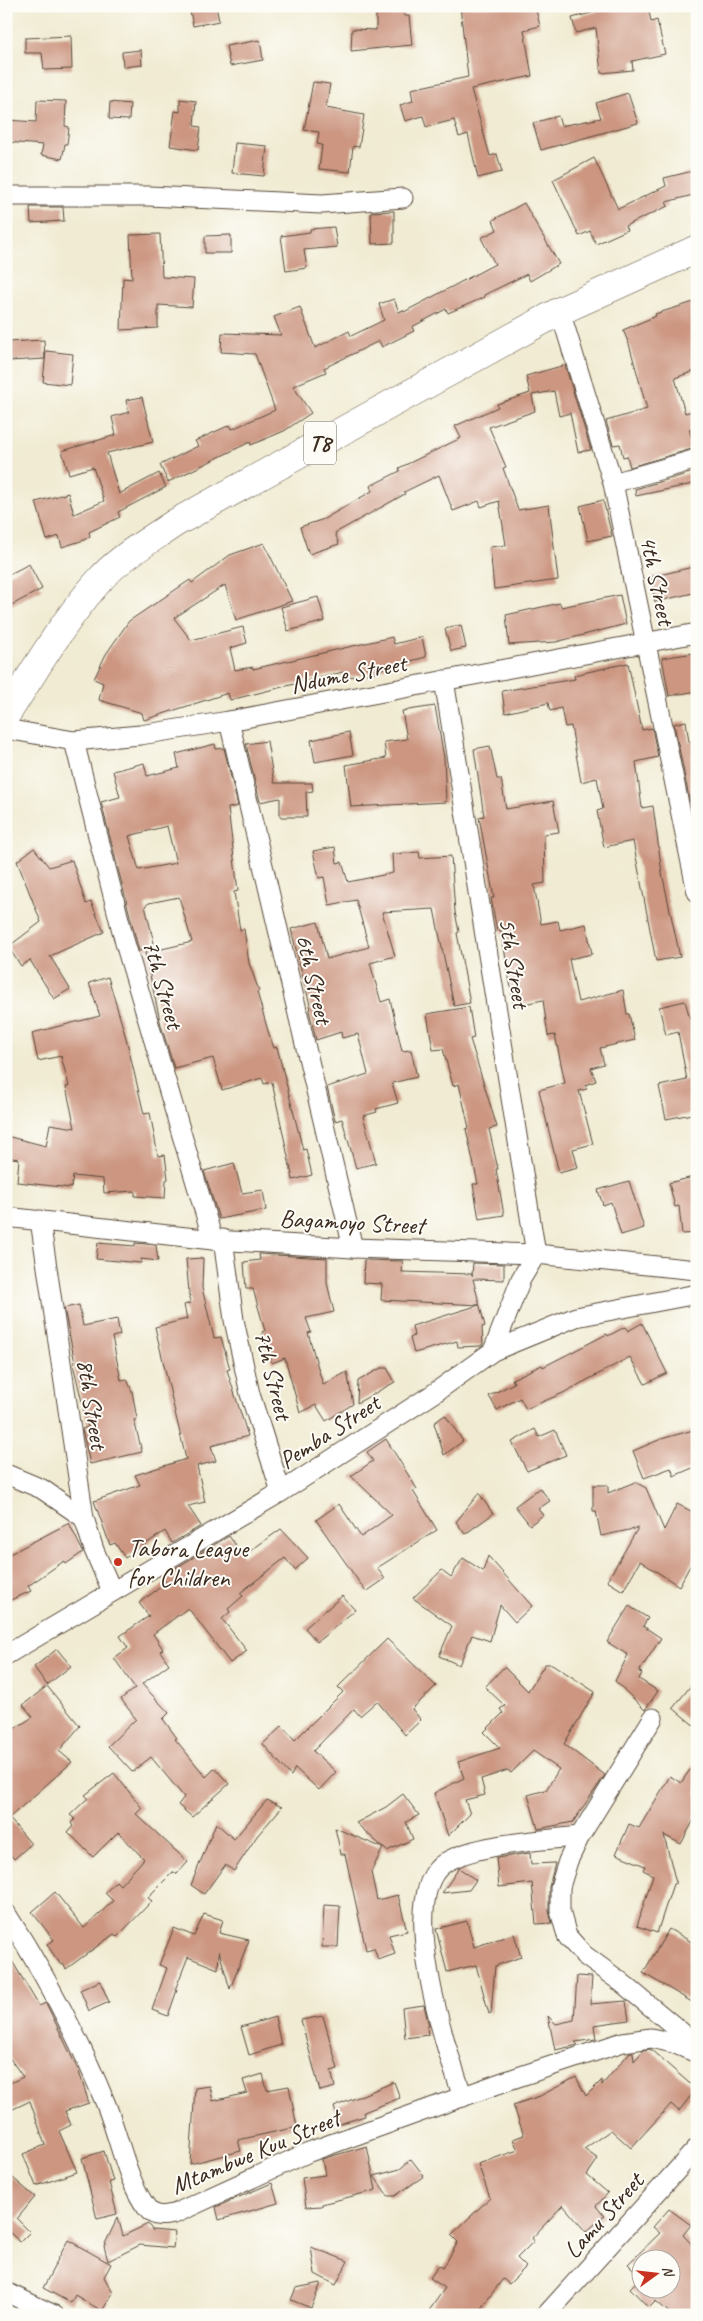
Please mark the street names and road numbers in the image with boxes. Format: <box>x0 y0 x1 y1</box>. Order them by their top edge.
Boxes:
road number: T8 <box>304 422 336 464</box>
street label: 4th Street <box>632 532 683 631</box>
street label: Ndume Street <box>288 647 411 701</box>
street label: 5th Street <box>491 916 537 1013</box>
street label: 6th Street <box>288 931 340 1030</box>
street label: 7th Street <box>135 936 192 1035</box>
street label: Bagamoyo Street <box>279 1202 429 1242</box>
street label: 7th Street <box>247 1327 300 1426</box>
street label: 8th Street <box>69 1357 115 1454</box>
street label: Pemba Street <box>273 1386 388 1476</box>
street label: Mtambwe Kuu Street <box>166 2100 348 2202</box>
street label: Lamu Street <box>557 2164 653 2265</box>

